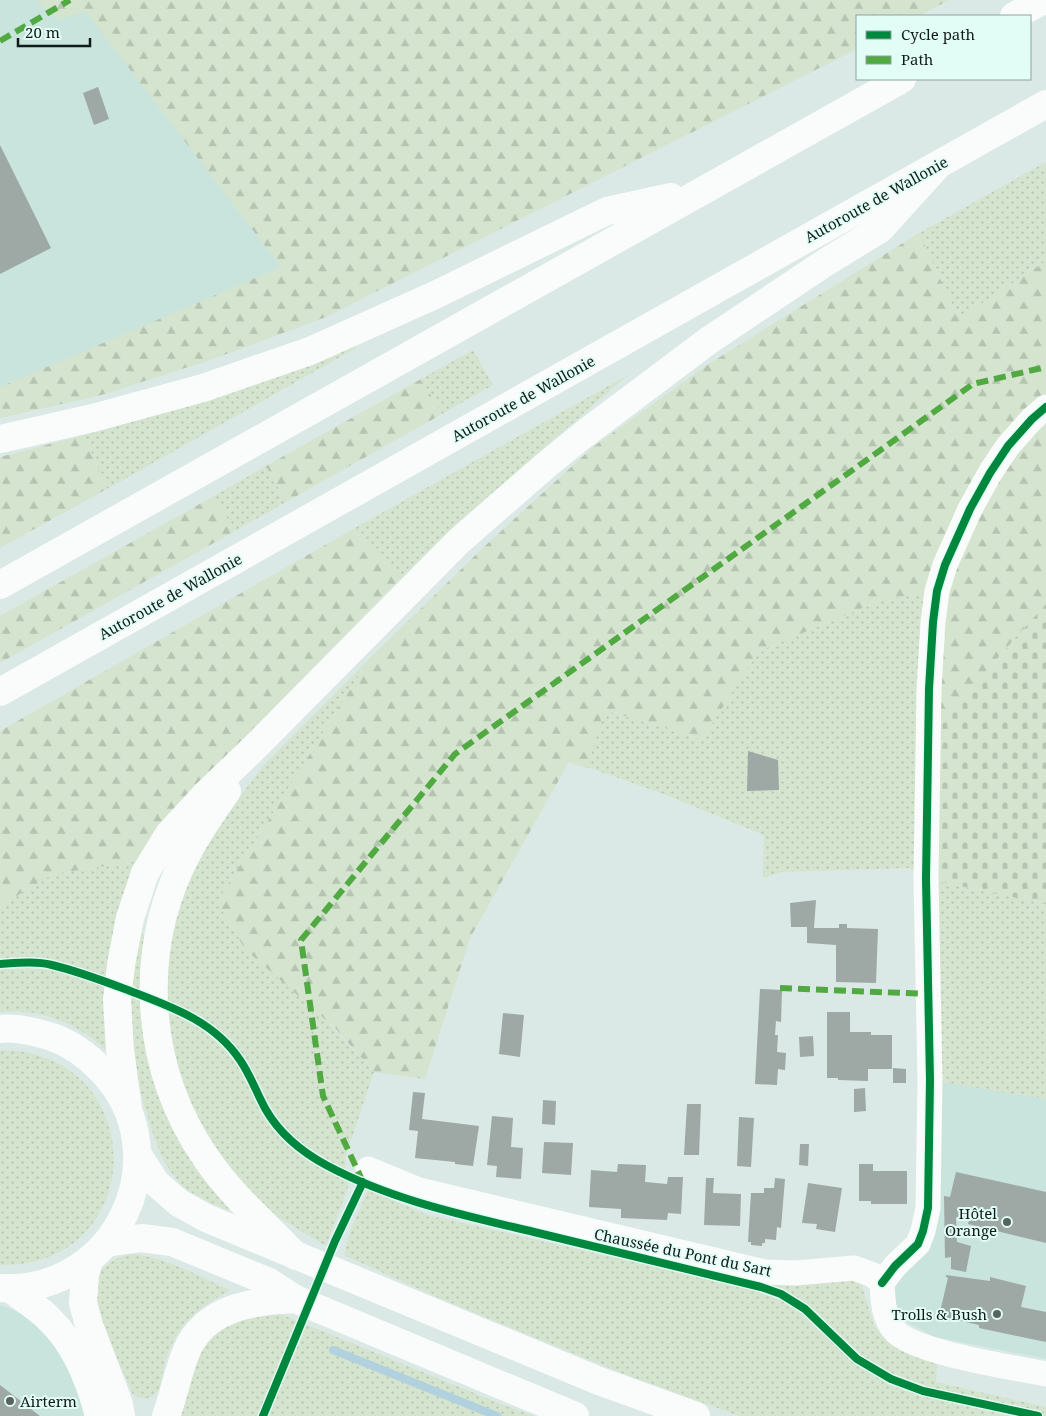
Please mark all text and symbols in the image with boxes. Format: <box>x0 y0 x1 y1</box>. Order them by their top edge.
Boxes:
scale bar <box>18 15 90 47</box>
legend <box>856 15 1031 80</box>
text: 20 m <box>25 22 60 42</box>
text: Cycle path <box>901 24 976 44</box>
text: Path <box>901 49 934 69</box>
street label: Autoroute de Wallonie <box>801 151 951 247</box>
street label: Autoroute de Wallonie <box>448 350 598 446</box>
street label: Autoroute de Wallonie <box>95 548 245 644</box>
place label: Hôtel Orange <box>945 1203 997 1240</box>
marker: Hôtel Orange <box>1001 1216 1013 1228</box>
street label: Chaussée du Pont du Sart <box>592 1223 774 1281</box>
place label: Trolls & Bush <box>891 1304 987 1324</box>
marker: Trolls & Bush <box>991 1308 1003 1320</box>
place label: Airterm <box>20 1391 77 1411</box>
marker: Airterm <box>4 1395 16 1407</box>

